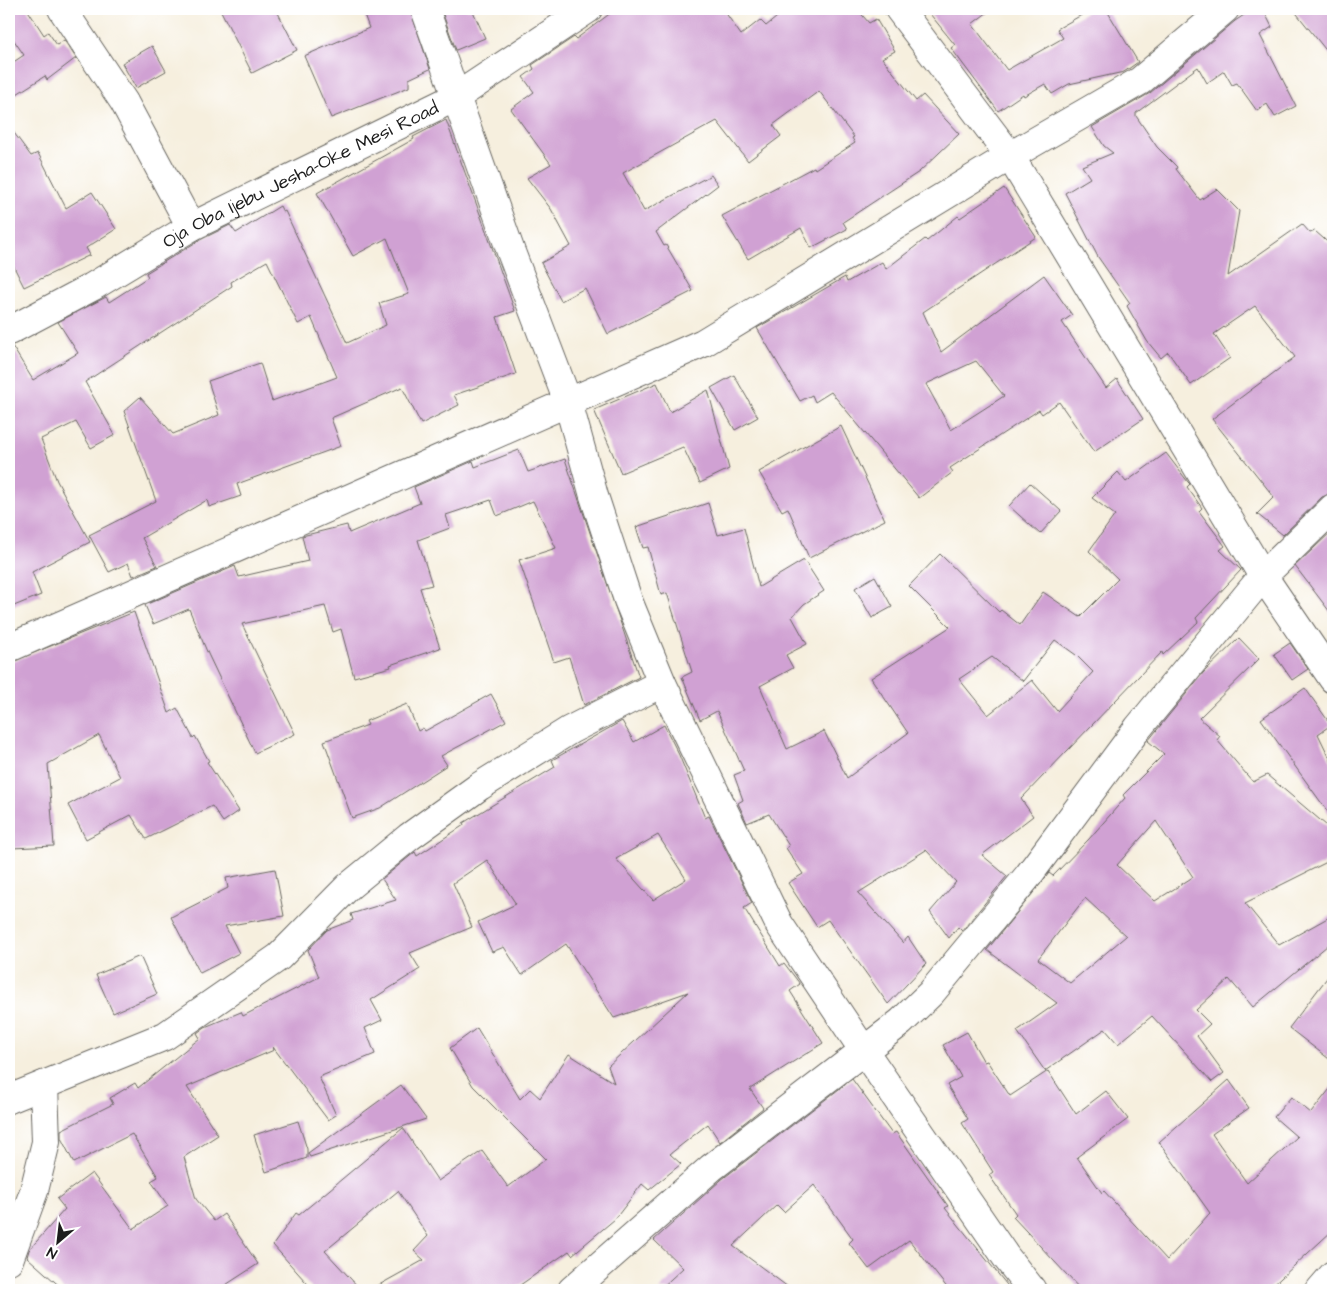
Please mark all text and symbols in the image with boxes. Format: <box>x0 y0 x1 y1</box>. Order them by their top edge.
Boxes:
street label: Oja Oba Ijebu Jesha-Oke Mesi Road <box>157 94 443 255</box>
north arrow <box>32 1216 82 1266</box>
text: N <box>44 1242 61 1263</box>

